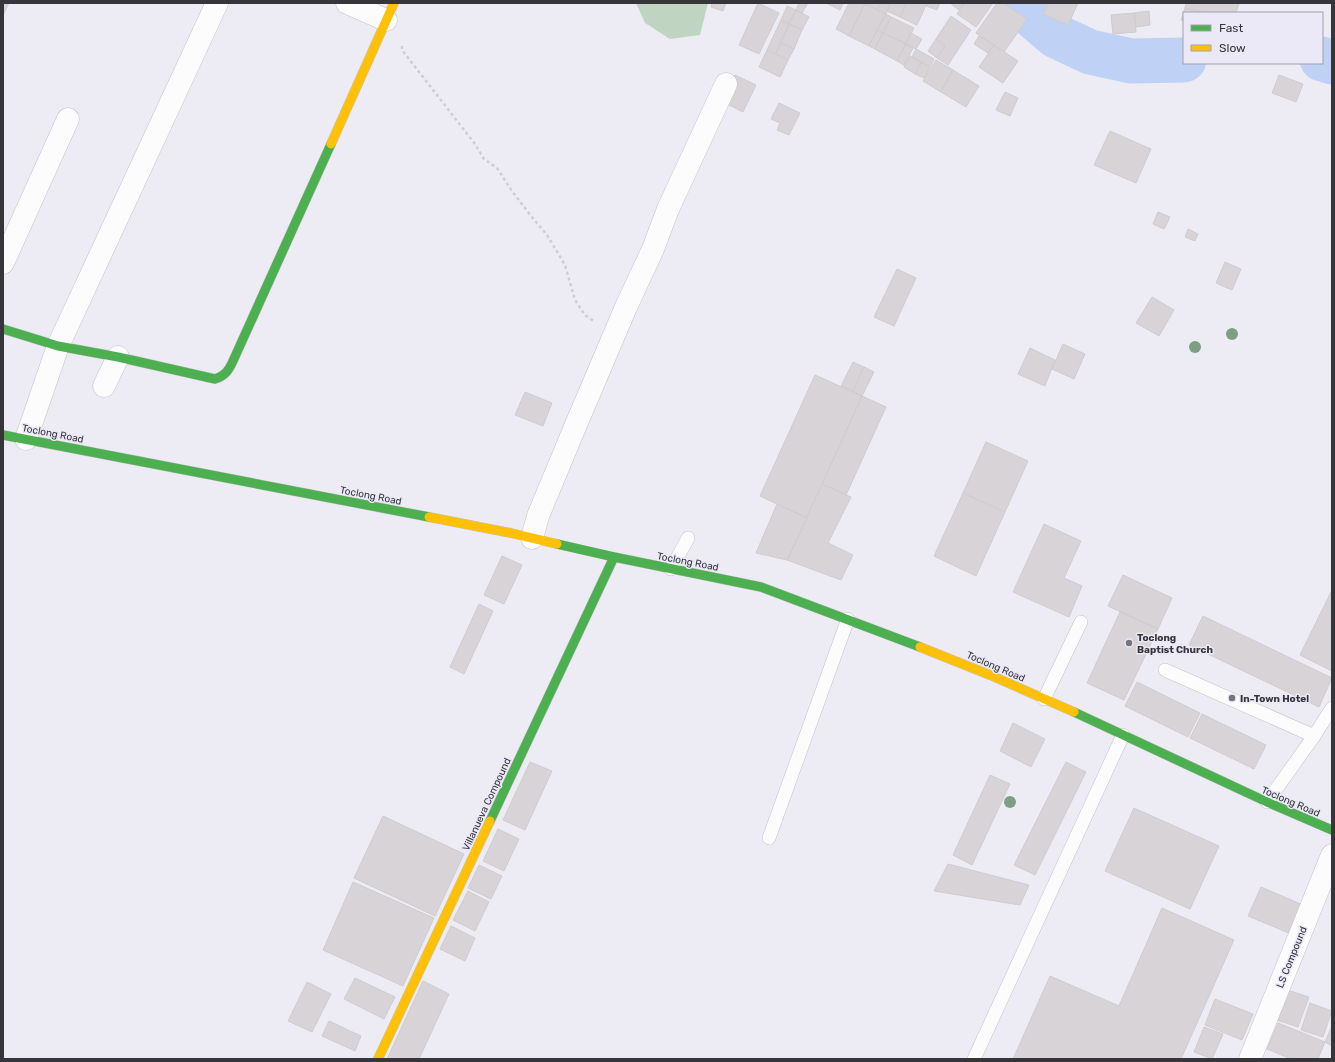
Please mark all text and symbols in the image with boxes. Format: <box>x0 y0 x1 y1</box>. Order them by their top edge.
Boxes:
legend <box>1183 12 1323 64</box>
text: Fast <box>1219 21 1243 35</box>
text: Slow <box>1219 41 1246 55</box>
street label: Toclong Road <box>21 422 85 446</box>
street label: Toclong Road <box>339 484 403 508</box>
street label: Toclong Road <box>656 550 720 574</box>
place label: Toclong Baptist Church <box>1137 632 1213 656</box>
marker: Toclong Baptist Church <box>1124 638 1134 648</box>
street label: Toclong Road <box>965 649 1027 685</box>
marker: In-Town Hotel <box>1227 693 1237 703</box>
place label: In-Town Hotel <box>1240 693 1309 705</box>
street label: Villanueva Compound <box>460 756 514 853</box>
street label: Toclong Road <box>1260 784 1322 820</box>
street label: LS Compound <box>1274 925 1310 990</box>

